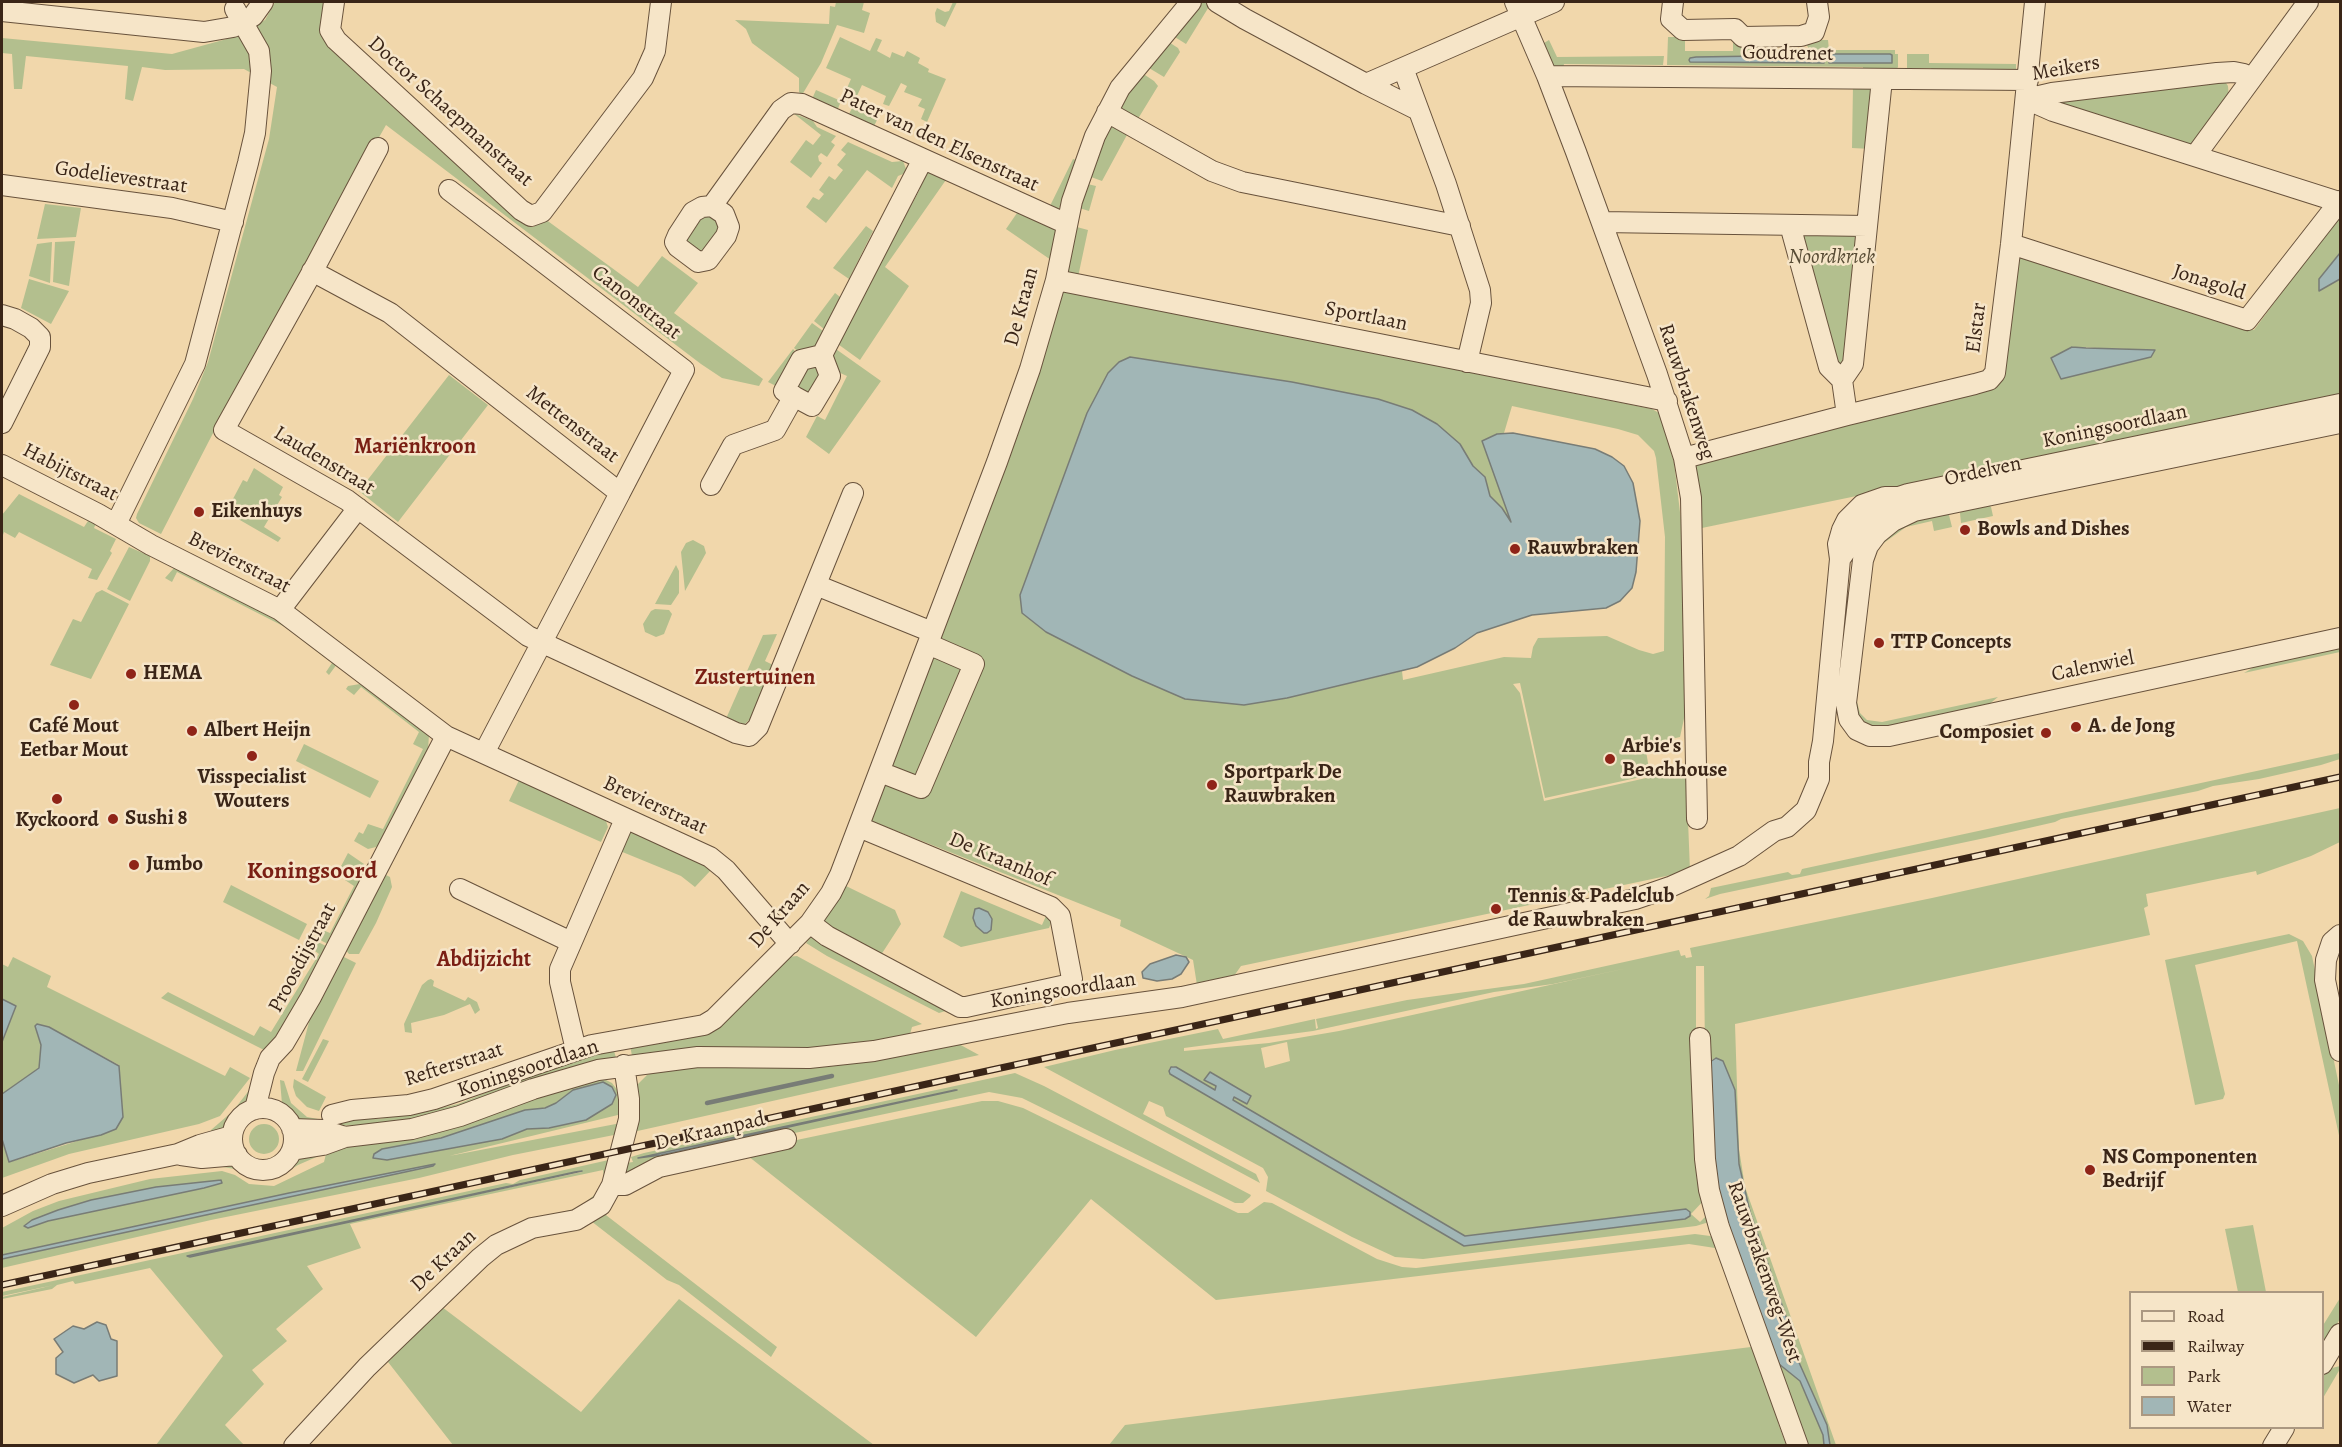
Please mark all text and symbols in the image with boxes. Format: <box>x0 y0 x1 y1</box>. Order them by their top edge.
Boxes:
street label: Doctor Schaepmanstraat <box>362 31 538 193</box>
street label: Goudrenet <box>1742 41 1834 67</box>
street label: Meikers <box>2030 51 2102 87</box>
street label: Pater van den Elsenstraat <box>835 84 1043 198</box>
street label: Godelievestraat <box>53 156 189 200</box>
park label: Noordkriek <box>1789 245 1875 271</box>
street label: Jonagold <box>2169 259 2249 307</box>
street label: Canonstraat <box>586 260 686 346</box>
street label: De Kraan <box>999 265 1045 349</box>
street label: Sportlaan <box>1322 297 1410 337</box>
street label: Elstar <box>1961 301 1993 355</box>
street label: Rauwbrakenweg <box>1652 321 1720 463</box>
street label: Mettenstraat <box>520 381 624 469</box>
street label: Koningsoordlaan <box>2040 399 2190 455</box>
street label: Laudenstraat <box>269 421 379 501</box>
district label: Mariënkroon <box>354 435 476 461</box>
street label: Habijtstraat <box>18 438 122 508</box>
street label: Ordelven <box>1942 452 2024 492</box>
place label: Eikenhuys <box>211 499 302 525</box>
marker: Eikenhuys <box>192 505 206 519</box>
place label: Bowls and Dishes <box>1977 517 2130 543</box>
marker: Bowls and Dishes <box>1958 523 1972 537</box>
street label: Brevierstraat <box>183 526 295 600</box>
place label: Rauwbraken <box>1527 536 1639 562</box>
marker: Rauwbraken <box>1508 542 1522 556</box>
place label: TTP Concepts <box>1891 630 2011 656</box>
marker: TTP Concepts <box>1872 636 1886 650</box>
street label: Calenwiel <box>2049 646 2137 688</box>
place label: HEMA <box>143 661 202 687</box>
district label: Zustertuinen <box>695 666 815 692</box>
marker: HEMA <box>124 667 138 681</box>
marker: Café Mout Eetbar Mout <box>67 698 81 712</box>
place label: Café Mout Eetbar Mout <box>20 714 128 764</box>
place label: A. de Jong <box>2088 714 2175 740</box>
place label: Albert Heijn <box>204 718 311 744</box>
place label: Composiet <box>1939 720 2034 746</box>
marker: A. de Jong <box>2069 720 2083 734</box>
marker: Albert Heijn <box>185 724 199 738</box>
marker: Composiet <box>2039 726 2053 740</box>
place label: Arbie's Beachhouse <box>1622 734 1727 784</box>
marker: Visspecialist Wouters <box>245 749 259 763</box>
marker: Arbie's Beachhouse <box>1603 752 1617 766</box>
place label: Sportpark De Rauwbraken <box>1224 760 1342 810</box>
place label: Visspecialist Wouters <box>198 765 306 815</box>
street label: Brevierstraat <box>599 771 711 841</box>
marker: Sportpark De Rauwbraken <box>1205 778 1219 792</box>
marker: Kyckoord <box>50 792 64 806</box>
place label: Sushi 8 <box>125 806 188 832</box>
place label: Kyckoord <box>15 808 99 834</box>
marker: Sushi 8 <box>106 812 120 826</box>
street label: De Kraanhof <box>945 827 1055 893</box>
place label: Jumbo <box>146 852 203 878</box>
marker: Jumbo <box>127 858 141 872</box>
district label: Koningsoord <box>247 858 377 886</box>
street label: De Kraan <box>744 876 816 954</box>
place label: Tennis & Padelclub de Rauwbraken <box>1508 884 1674 934</box>
street label: Proosdijstraat <box>264 899 342 1017</box>
marker: Tennis & Padelclub de Rauwbraken <box>1489 902 1503 916</box>
district label: Abdijzicht <box>437 948 531 974</box>
street label: Koningsoordlaan <box>988 967 1138 1015</box>
street label: Koningsoordlaan <box>454 1034 602 1104</box>
street label: Refterstraat <box>401 1037 507 1093</box>
street label: De Kraanpad <box>652 1107 768 1157</box>
place label: NS Componenten Bedrijf <box>2102 1145 2257 1195</box>
marker: NS Componenten Bedrijf <box>2083 1163 2097 1177</box>
street label: Rauwbrakenweg-West <box>1721 1178 1807 1366</box>
street label: De Kraan <box>406 1224 482 1298</box>
legend <box>2129 1291 2324 1429</box>
text: Road <box>2187 1304 2224 1328</box>
text: Railway <box>2187 1334 2244 1358</box>
text: Park <box>2187 1364 2221 1388</box>
text: Water <box>2187 1394 2232 1418</box>

